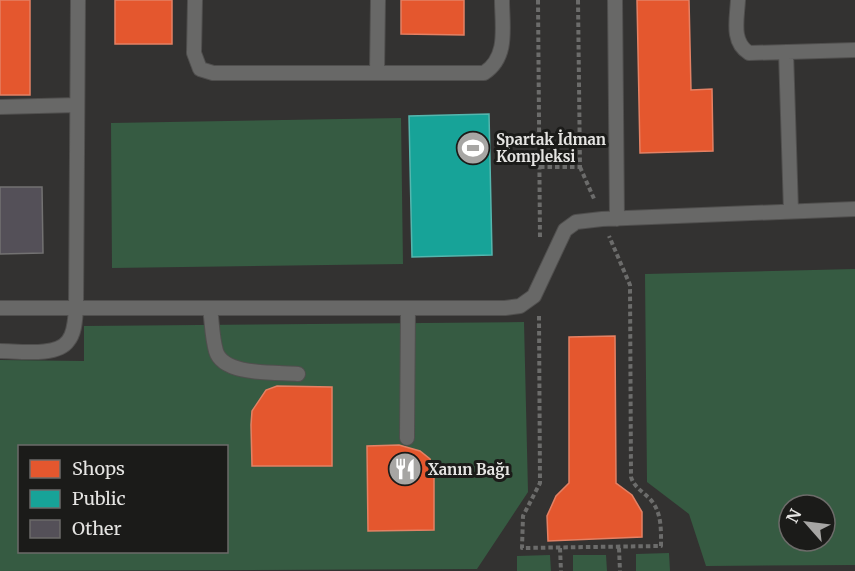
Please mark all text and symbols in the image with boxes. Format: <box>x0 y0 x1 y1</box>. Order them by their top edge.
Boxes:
place label: Spartak İdman Kompleksi <box>496 129 606 166</box>
sports icon: Spartak İdman Kompleksi <box>455 130 491 166</box>
legend <box>18 445 228 553</box>
restaurant icon: Xanın Bağı <box>387 451 423 487</box>
text: Shops <box>72 457 125 480</box>
place label: Xanın Bağı <box>428 460 510 479</box>
text: Public <box>72 487 126 510</box>
north arrow <box>777 493 837 553</box>
text: N <box>782 505 806 526</box>
text: Other <box>72 517 122 540</box>

